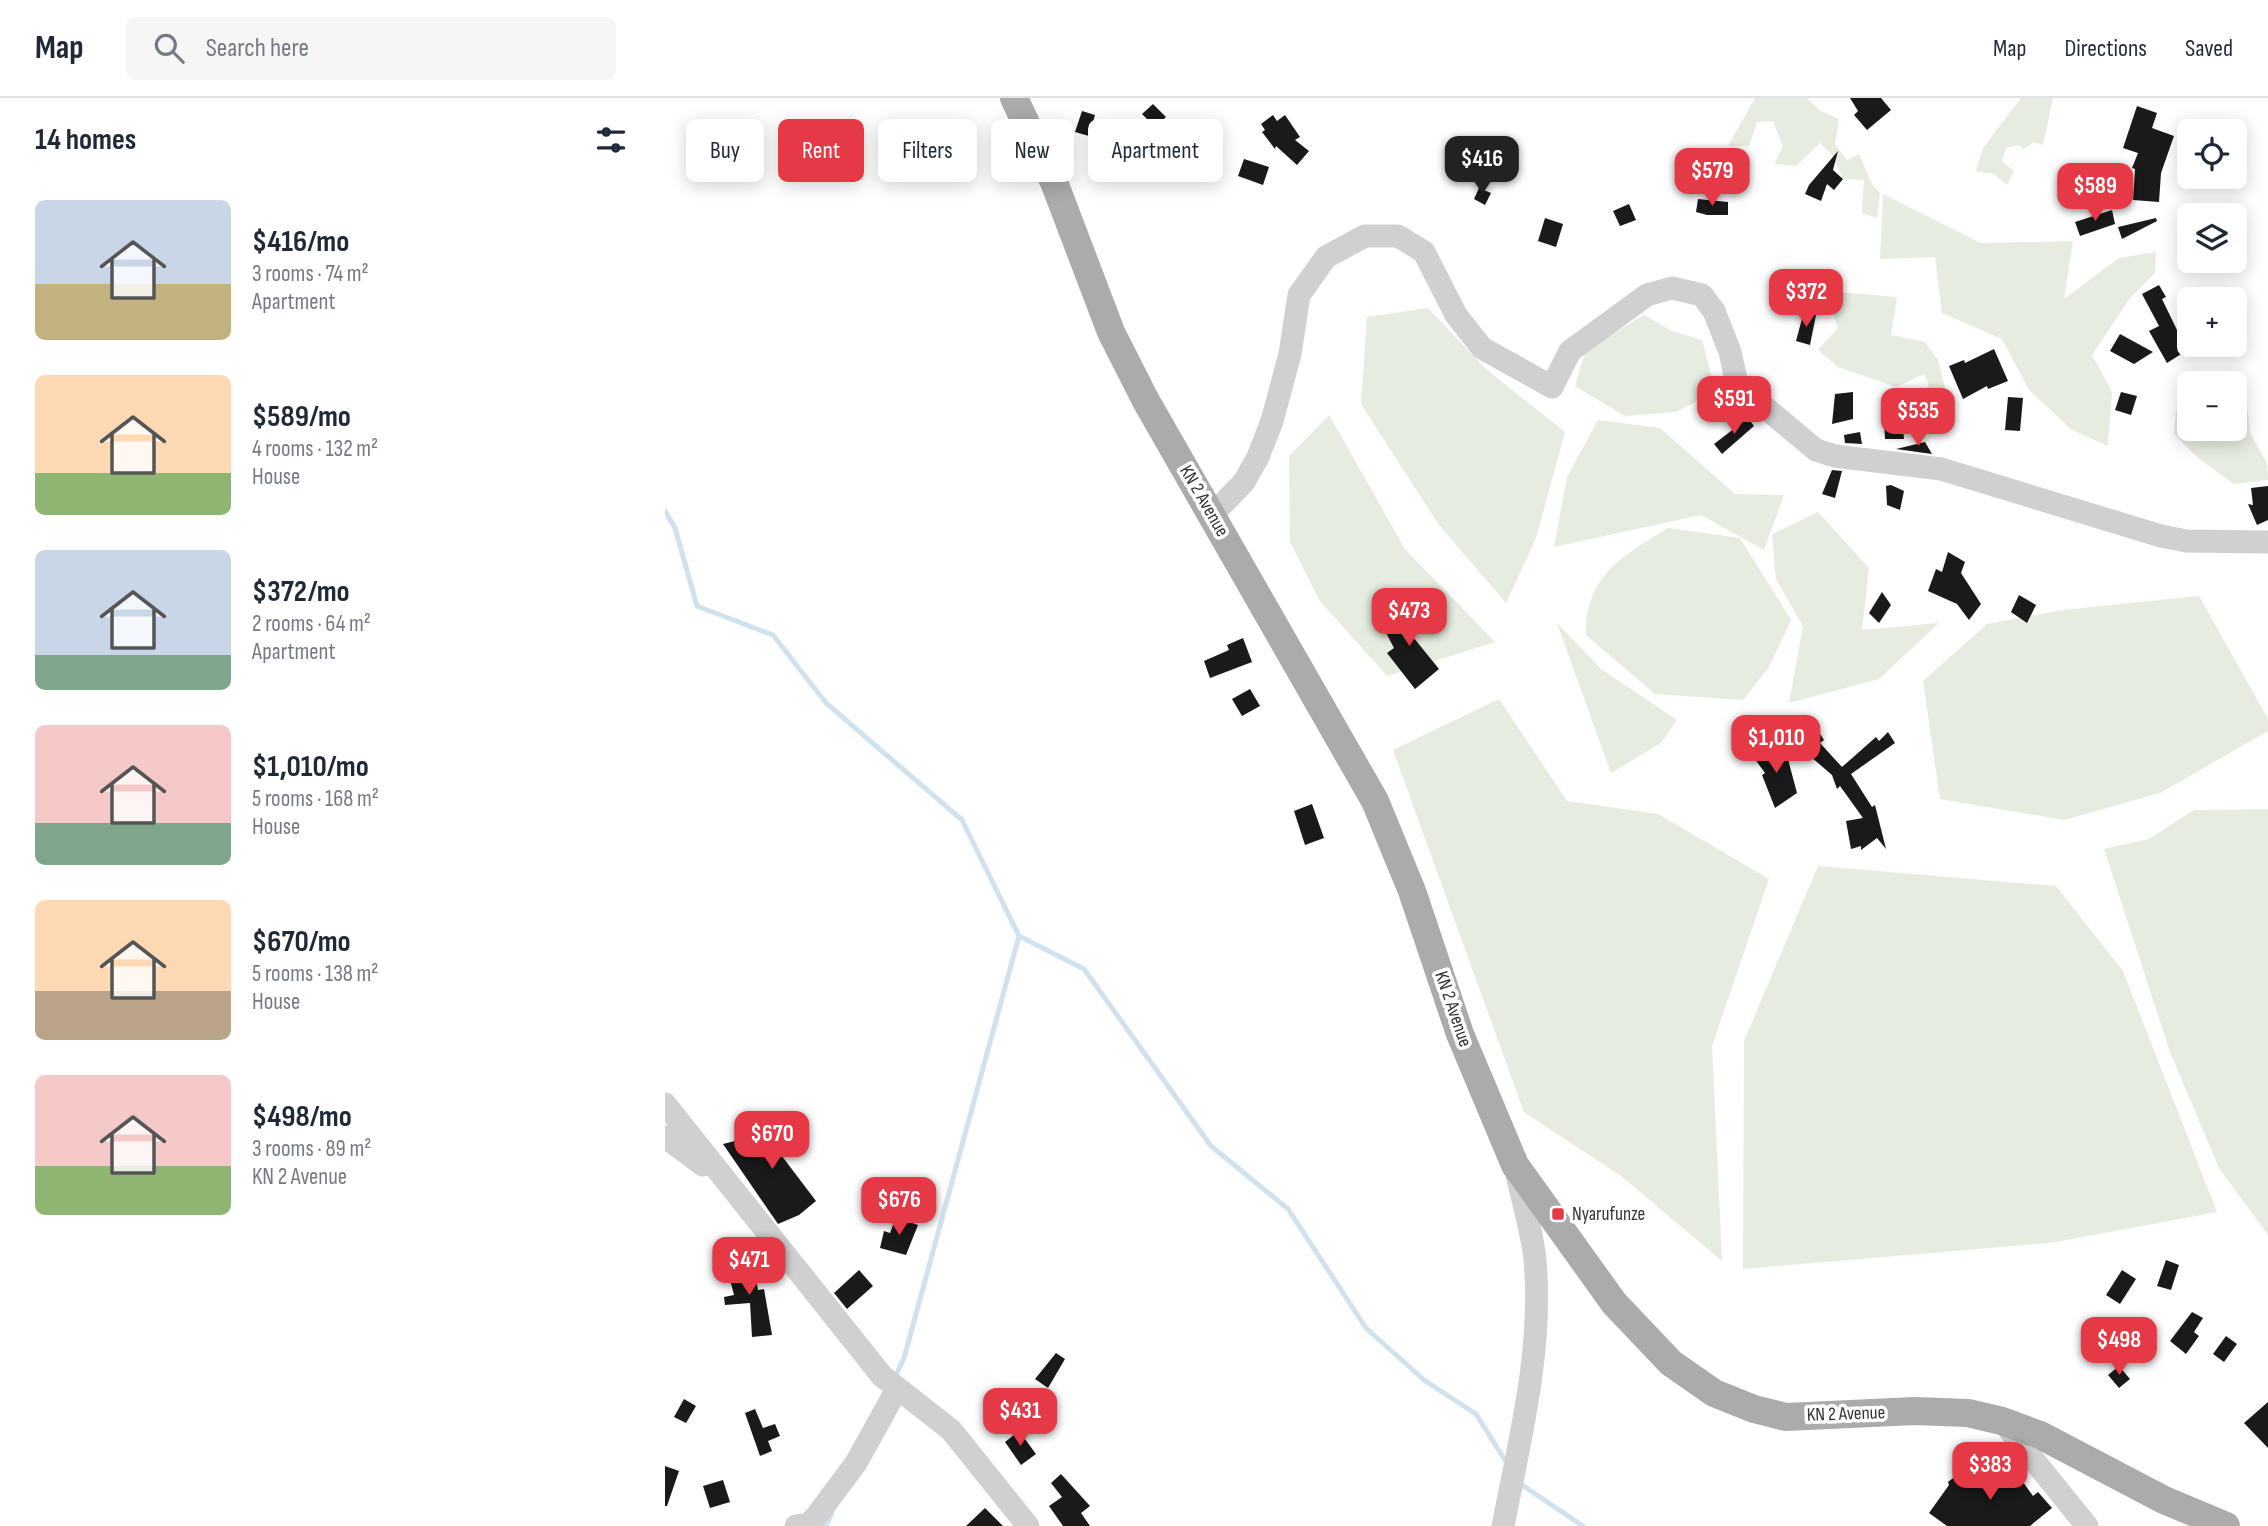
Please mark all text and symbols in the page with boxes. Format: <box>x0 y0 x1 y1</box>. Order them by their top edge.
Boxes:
search box <box>126 17 616 80</box>
text: Map <box>35 28 84 68</box>
icon: search <box>150 29 188 67</box>
text: Search here <box>206 33 309 64</box>
text: Map <box>1993 34 2026 63</box>
text: Directions <box>2064 34 2147 63</box>
text: Saved <box>2185 34 2233 63</box>
chip: Buy <box>686 119 764 182</box>
chip: Rent <box>778 119 864 182</box>
chip: Filters <box>878 119 977 182</box>
chip: New <box>991 119 1074 182</box>
chip: Apartment <box>1088 119 1223 182</box>
map controls <box>2177 119 2247 441</box>
button: locate <box>2177 119 2247 189</box>
icon: filters <box>592 121 630 159</box>
text: 14 homes <box>35 122 136 158</box>
pin: $416 <box>1441 136 1523 196</box>
text: $416 <box>1461 145 1503 173</box>
pin: $579 <box>1671 148 1753 208</box>
text: $579 <box>1691 157 1733 185</box>
pin: $589 <box>2054 164 2136 223</box>
text: $589 <box>2073 172 2117 200</box>
button: layers <box>2177 203 2247 273</box>
text: $416/mo <box>252 224 349 260</box>
icon: home <box>91 228 175 312</box>
text: 3 rooms · 74 m² <box>252 260 369 288</box>
pin: $372 <box>1765 270 1847 329</box>
text: $372 <box>1785 278 1827 306</box>
button: + <box>2177 287 2247 357</box>
text: Apartment <box>252 288 336 316</box>
button: − <box>2177 371 2247 441</box>
pin: $591 <box>1693 376 1775 436</box>
text: $591 <box>1713 385 1755 413</box>
pin: $535 <box>1877 388 1959 448</box>
text: $535 <box>1897 397 1939 425</box>
text: $589/mo <box>252 399 351 435</box>
icon: home <box>91 403 175 487</box>
text: 4 rooms · 132 m² <box>252 435 378 463</box>
street label: KN 2 Avenue <box>1174 461 1234 541</box>
text: House <box>252 463 300 491</box>
text: $372/mo <box>252 574 350 610</box>
icon: home <box>91 578 175 662</box>
pin: $473 <box>1368 588 1450 648</box>
text: $473 <box>1388 597 1430 625</box>
text: 2 rooms · 64 m² <box>252 610 371 638</box>
text: Apartment <box>252 638 336 666</box>
pin: $1,010 <box>1719 716 1833 775</box>
text: $1,010 <box>1747 724 1805 752</box>
text: $1,010/mo <box>252 749 369 785</box>
icon: home <box>91 753 175 837</box>
text: 5 rooms · 168 m² <box>252 785 379 813</box>
text: House <box>252 813 300 841</box>
text: $670/mo <box>252 924 351 960</box>
icon: home <box>91 928 175 1012</box>
text: 5 rooms · 138 m² <box>252 960 378 988</box>
street label: KN 2 Avenue <box>1429 968 1477 1050</box>
text: House <box>252 988 300 1016</box>
text: $498/mo <box>252 1099 352 1135</box>
icon: home <box>91 1103 175 1187</box>
pin: $670 <box>731 1112 813 1171</box>
text: $670 <box>750 1120 794 1148</box>
text: 3 rooms · 89 m² <box>252 1135 371 1163</box>
text: KN 2 Avenue <box>252 1163 347 1191</box>
pin: $676 <box>858 1178 940 1237</box>
text: $676 <box>877 1186 921 1214</box>
place label: Nyarufunze <box>1572 1203 1645 1226</box>
marker: Nyarufunze <box>1550 1206 1566 1222</box>
pin: $471 <box>708 1238 790 1297</box>
text: $471 <box>728 1246 770 1274</box>
pin: $498 <box>2078 1318 2160 1377</box>
text: $498 <box>2097 1326 2141 1354</box>
pin: $431 <box>979 1388 1061 1448</box>
text: $431 <box>999 1397 1041 1425</box>
street label: KN 2 Avenue <box>1806 1401 1886 1427</box>
pin: $383 <box>1949 1442 2031 1502</box>
text: $383 <box>1968 1451 2012 1479</box>

